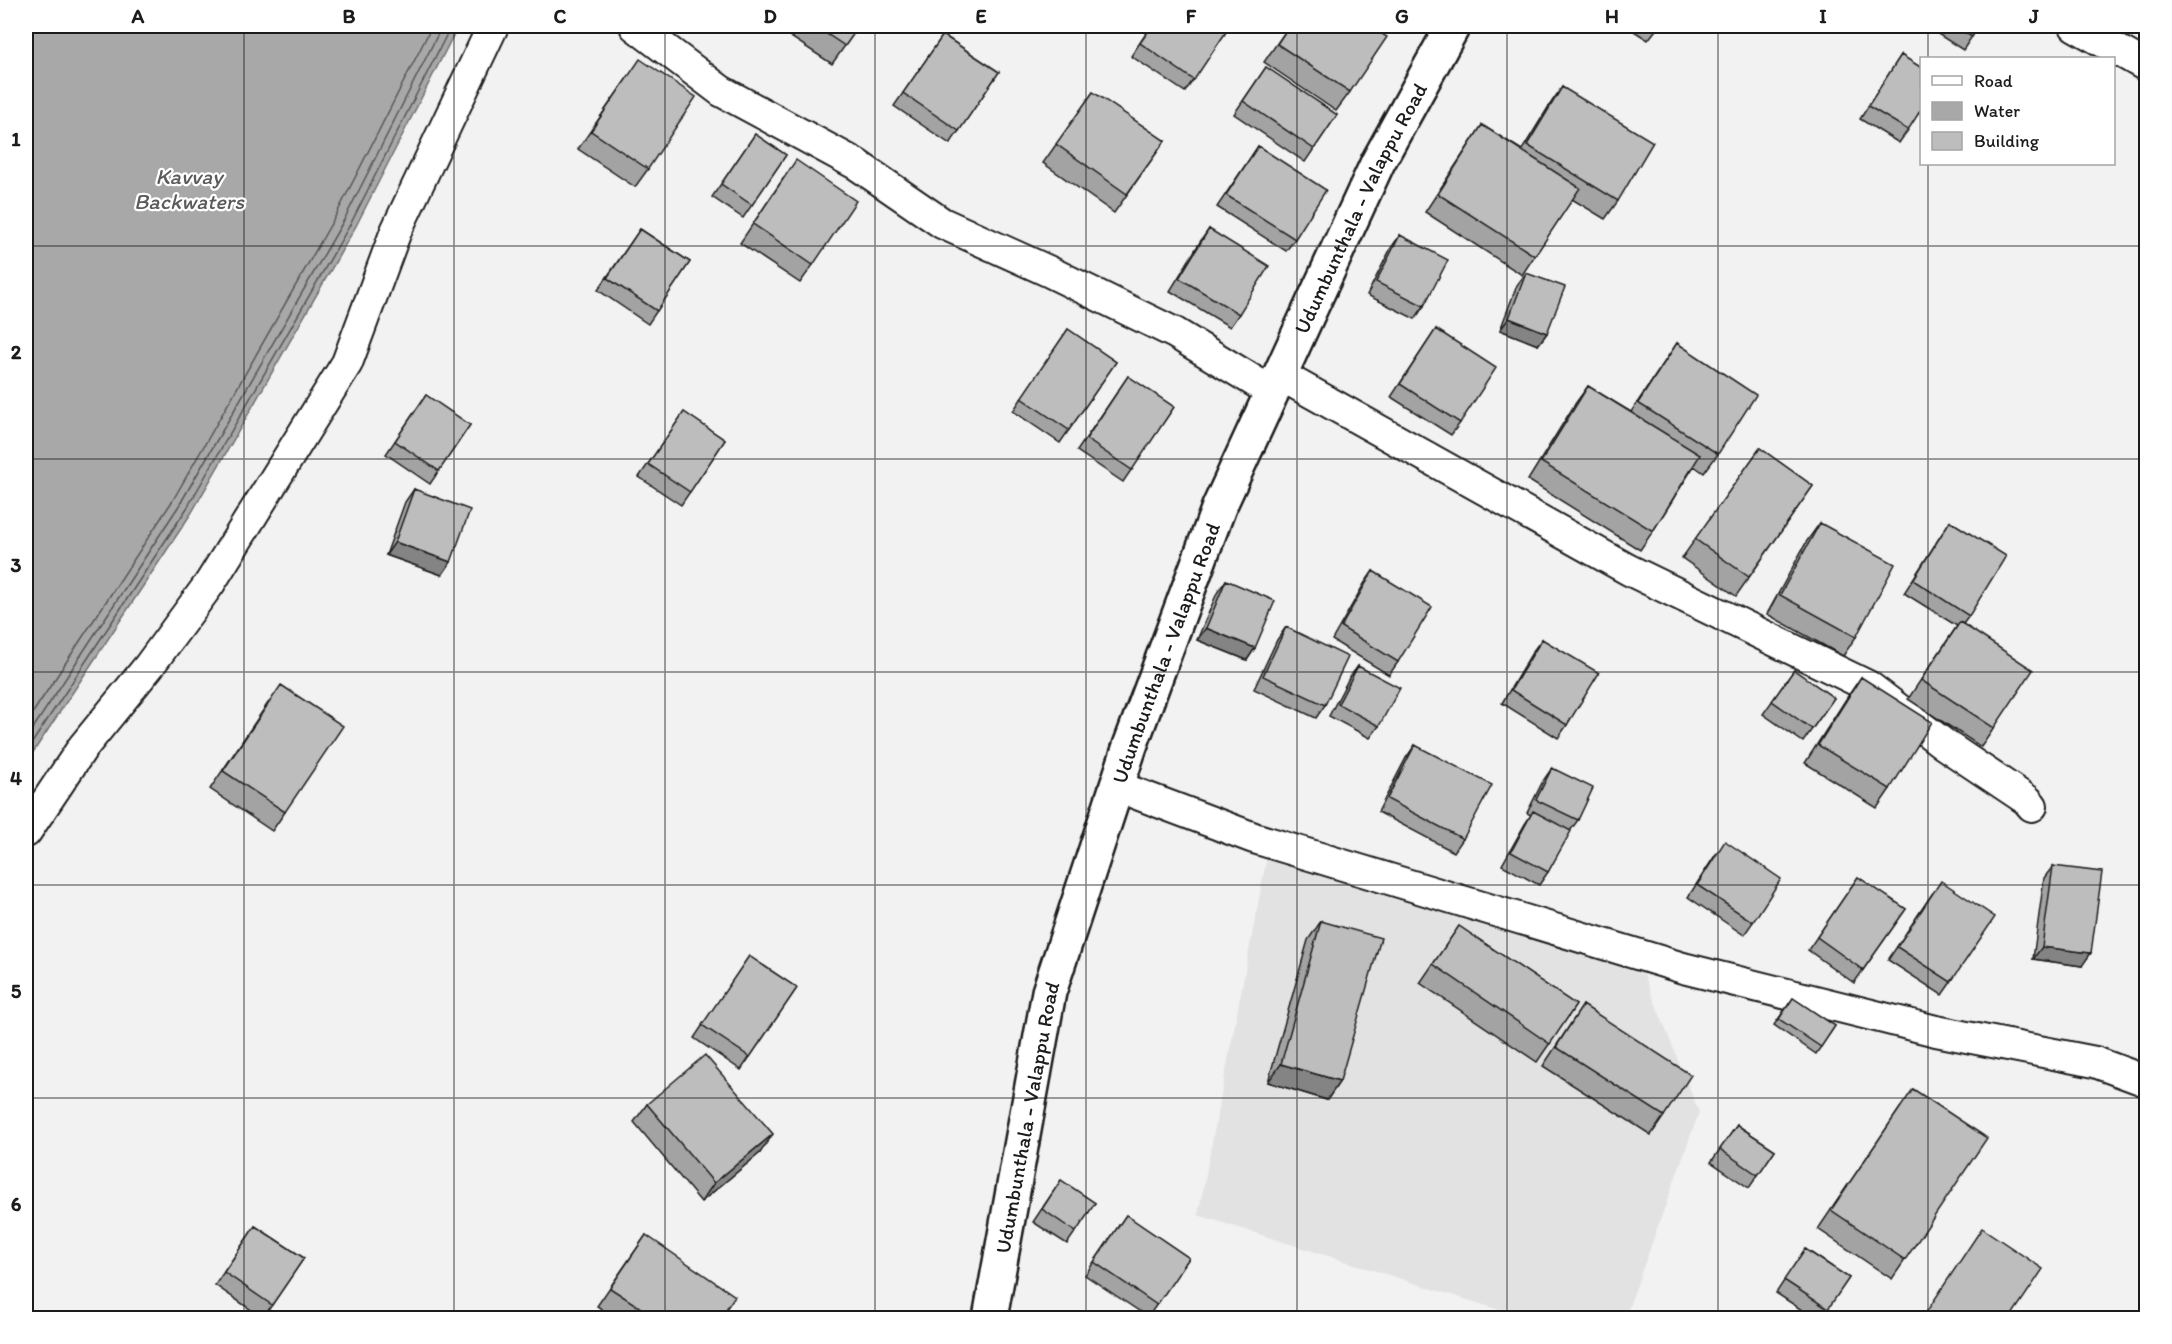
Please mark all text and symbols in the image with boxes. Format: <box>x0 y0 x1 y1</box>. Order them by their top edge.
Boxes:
text: A <box>131 4 145 28</box>
text: B <box>343 4 356 28</box>
text: C <box>554 4 567 28</box>
text: D <box>763 4 777 28</box>
text: E <box>975 4 987 28</box>
text: F <box>1186 4 1197 28</box>
text: G <box>1395 4 1409 28</box>
text: H <box>1605 4 1619 28</box>
text: I <box>1819 4 1827 28</box>
text: J <box>2028 4 2039 28</box>
legend <box>1920 57 2115 165</box>
text: Road <box>1974 70 2013 92</box>
street label: Udumbunthala - Valappu Road <box>1288 78 1432 337</box>
text: Water <box>1974 100 2020 122</box>
text: 1 <box>11 127 21 151</box>
text: Building <box>1974 130 2040 152</box>
water label: Kavvay Backwaters <box>134 163 245 215</box>
text: 2 <box>11 340 22 364</box>
street label: Udumbunthala - Valappu Road <box>1106 518 1225 786</box>
text: 3 <box>11 553 22 577</box>
text: 4 <box>10 766 22 790</box>
street label: Udumbunthala - Valappu Road <box>989 977 1064 1255</box>
text: 5 <box>11 979 22 1003</box>
text: 6 <box>11 1192 22 1216</box>

